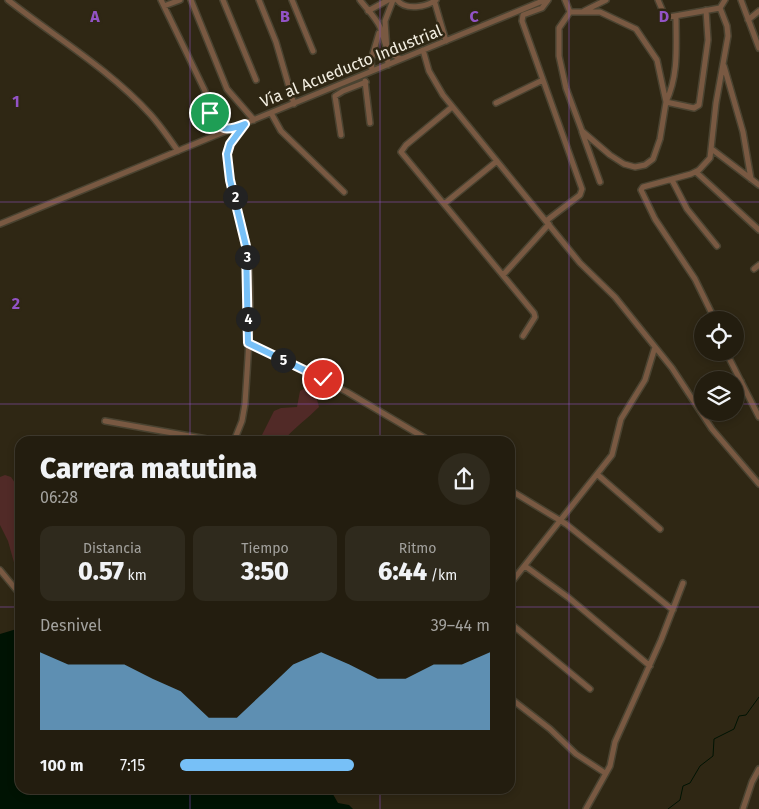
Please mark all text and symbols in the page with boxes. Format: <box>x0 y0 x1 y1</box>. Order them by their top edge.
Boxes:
text: A <box>89 7 100 26</box>
text: B <box>280 7 290 26</box>
text: C <box>469 7 479 26</box>
text: D <box>659 7 669 26</box>
street label: Vía al Acueducto Industrial <box>257 21 445 111</box>
text: 1 <box>12 92 20 111</box>
pin <box>189 92 231 134</box>
icon: arrive <box>196 99 224 127</box>
pin: 2 <box>222 184 248 210</box>
text: 2 <box>232 189 239 206</box>
pin: 3 <box>234 244 260 270</box>
text: 3 <box>244 249 251 266</box>
text: 2 <box>12 294 20 313</box>
pin: 4 <box>236 306 260 332</box>
text: 4 <box>245 311 252 328</box>
map controls <box>694 311 744 421</box>
button: locate <box>694 311 744 361</box>
pin: 5 <box>270 348 296 372</box>
text: 5 <box>280 352 287 369</box>
pin <box>302 358 344 400</box>
icon: check <box>309 365 337 393</box>
button: layers <box>694 371 744 421</box>
text: Carrera matutina <box>40 452 257 485</box>
button: share <box>438 453 490 505</box>
text: 06:28 <box>40 488 78 507</box>
text: Distancia <box>83 540 142 557</box>
text: Tiempo <box>241 540 289 557</box>
text: Ritmo <box>399 540 436 557</box>
text: 0.57 <box>78 557 124 587</box>
text: 3:50 <box>241 557 289 587</box>
text: 6:44 <box>378 557 427 587</box>
text: km <box>124 567 147 584</box>
text: /km <box>427 567 457 584</box>
text: Desnivel <box>40 616 102 635</box>
text: 39–44 m <box>431 616 490 635</box>
text: 100 m <box>40 756 83 775</box>
text: 7:15 <box>120 756 145 775</box>

